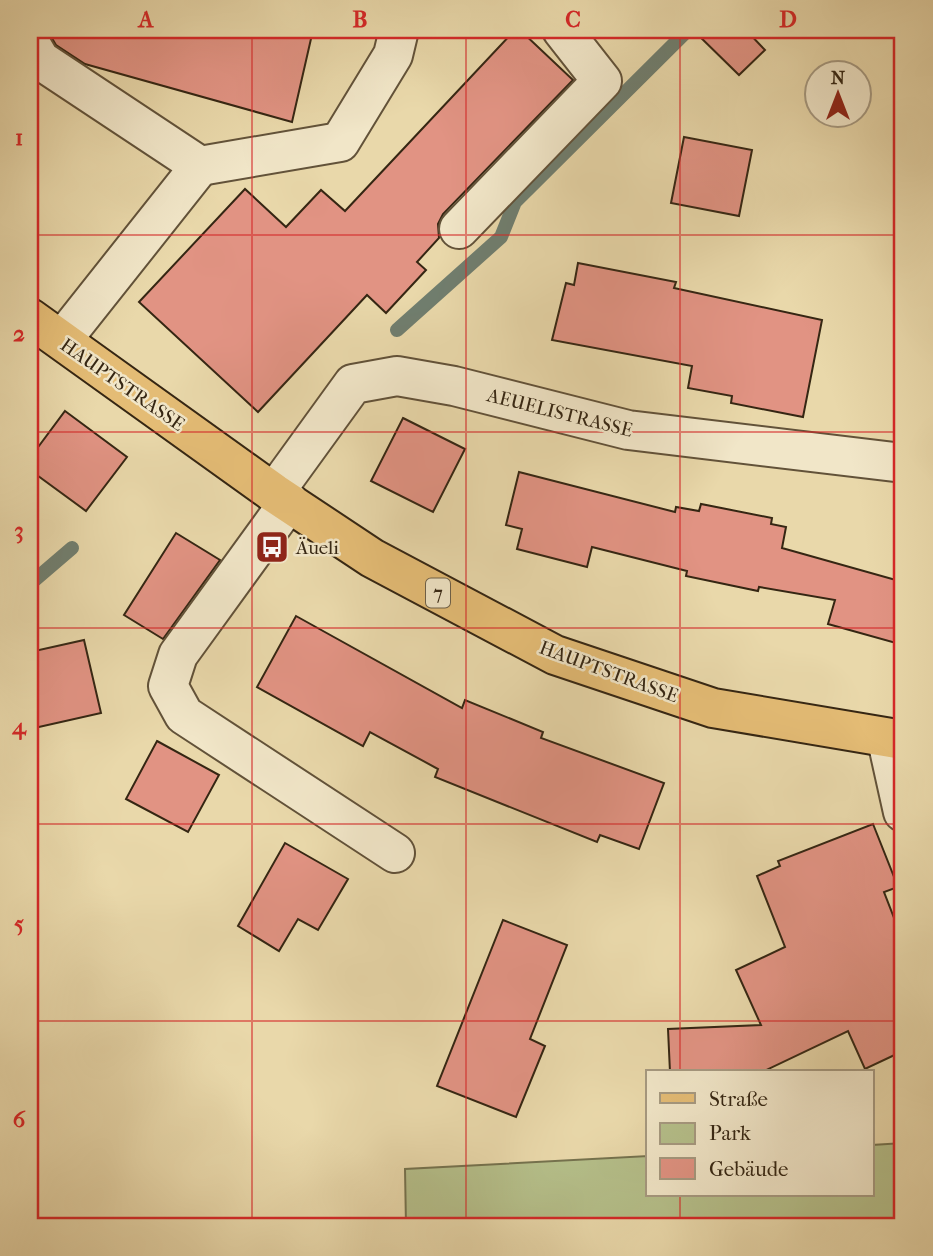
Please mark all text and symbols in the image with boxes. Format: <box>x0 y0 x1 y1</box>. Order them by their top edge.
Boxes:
text: A <box>137 6 155 33</box>
text: B <box>353 6 368 33</box>
text: C <box>565 6 581 33</box>
text: D <box>779 6 797 33</box>
north arrow <box>804 60 874 130</box>
text: N <box>831 67 846 89</box>
text: 1 <box>15 124 23 151</box>
text: 2 <box>13 320 25 347</box>
street label: HAUPTSTRASSE <box>56 334 189 436</box>
street label: AEUELISTRASSE <box>484 384 635 442</box>
text: 3 <box>14 517 24 544</box>
bus stop icon: Äueli <box>253 528 291 566</box>
place label: Äueli <box>295 537 339 559</box>
road number: 7 <box>426 578 450 608</box>
street label: HAUPTSTRASSE <box>536 637 681 707</box>
text: 4 <box>11 713 27 740</box>
text: 5 <box>14 910 24 937</box>
legend <box>646 1070 874 1196</box>
text: Straße <box>709 1087 768 1111</box>
text: 6 <box>13 1106 26 1133</box>
text: Park <box>709 1121 751 1145</box>
text: Gebäude <box>709 1157 789 1181</box>

